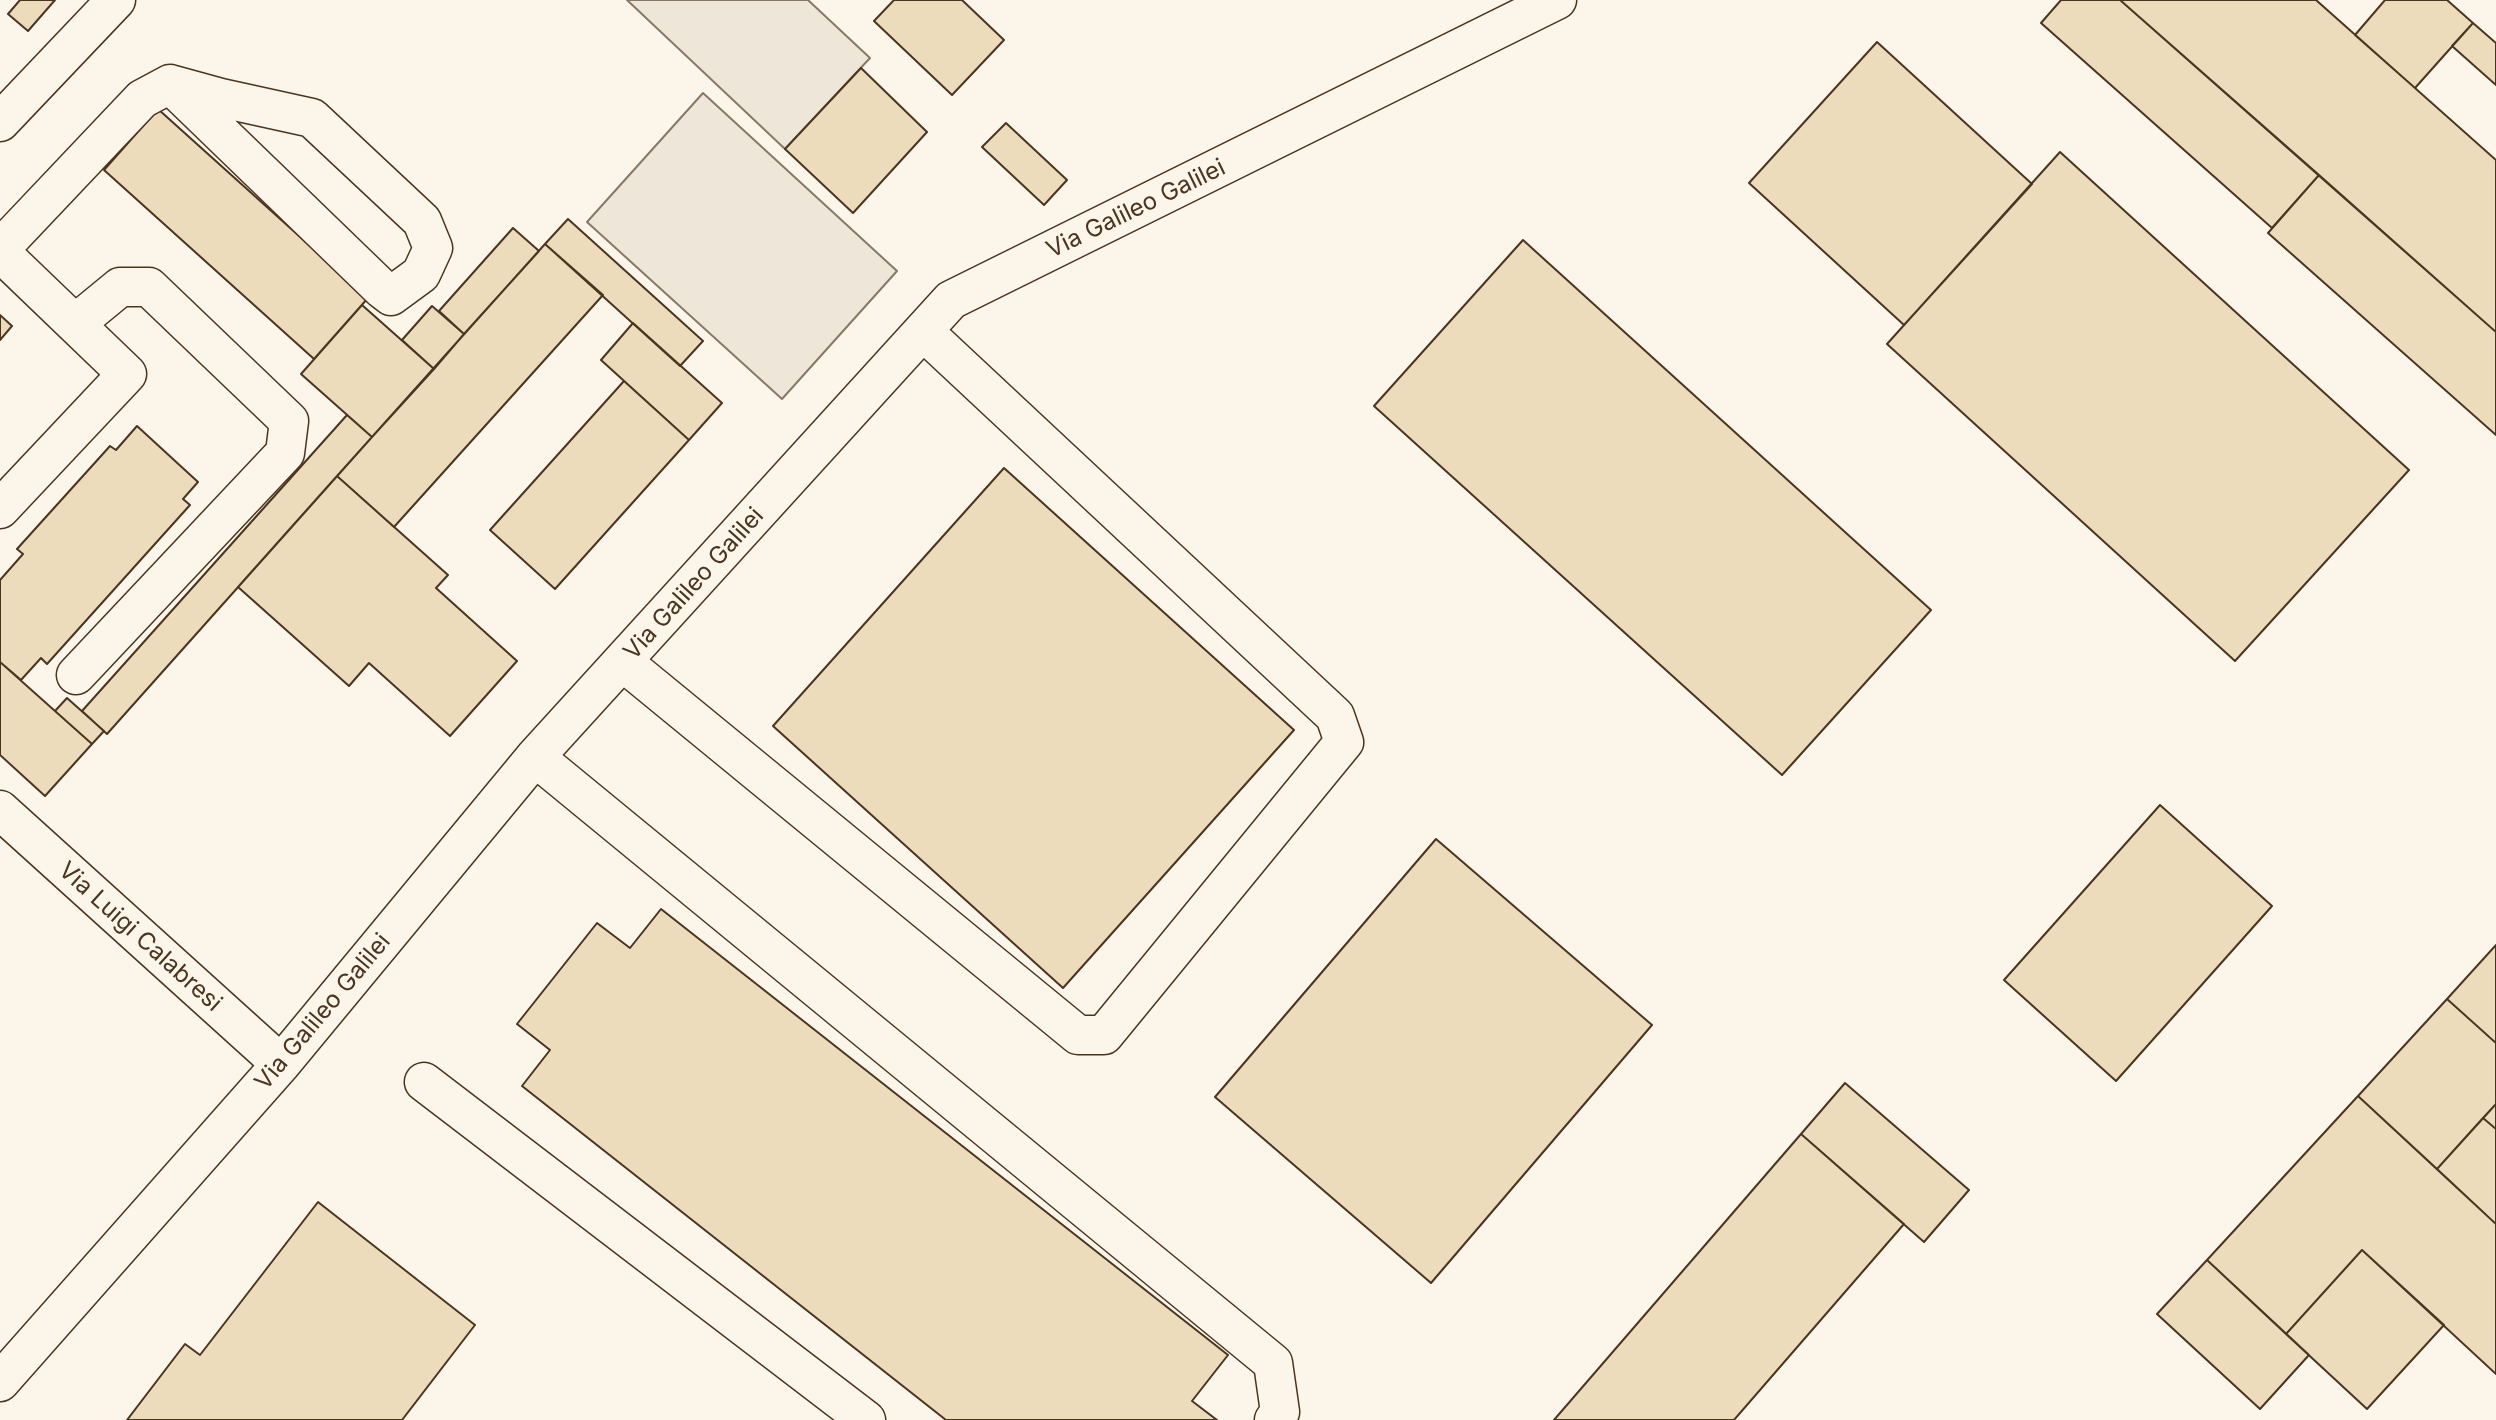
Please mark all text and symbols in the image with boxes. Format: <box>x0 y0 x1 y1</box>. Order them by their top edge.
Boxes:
street label: Via Galileo Galilei <box>1042 153 1230 265</box>
street label: Via Galileo Galilei <box>618 502 770 666</box>
street label: Via Luigi Calabresi <box>52 856 228 1018</box>
street label: Via Galileo Galilei <box>249 928 397 1096</box>

